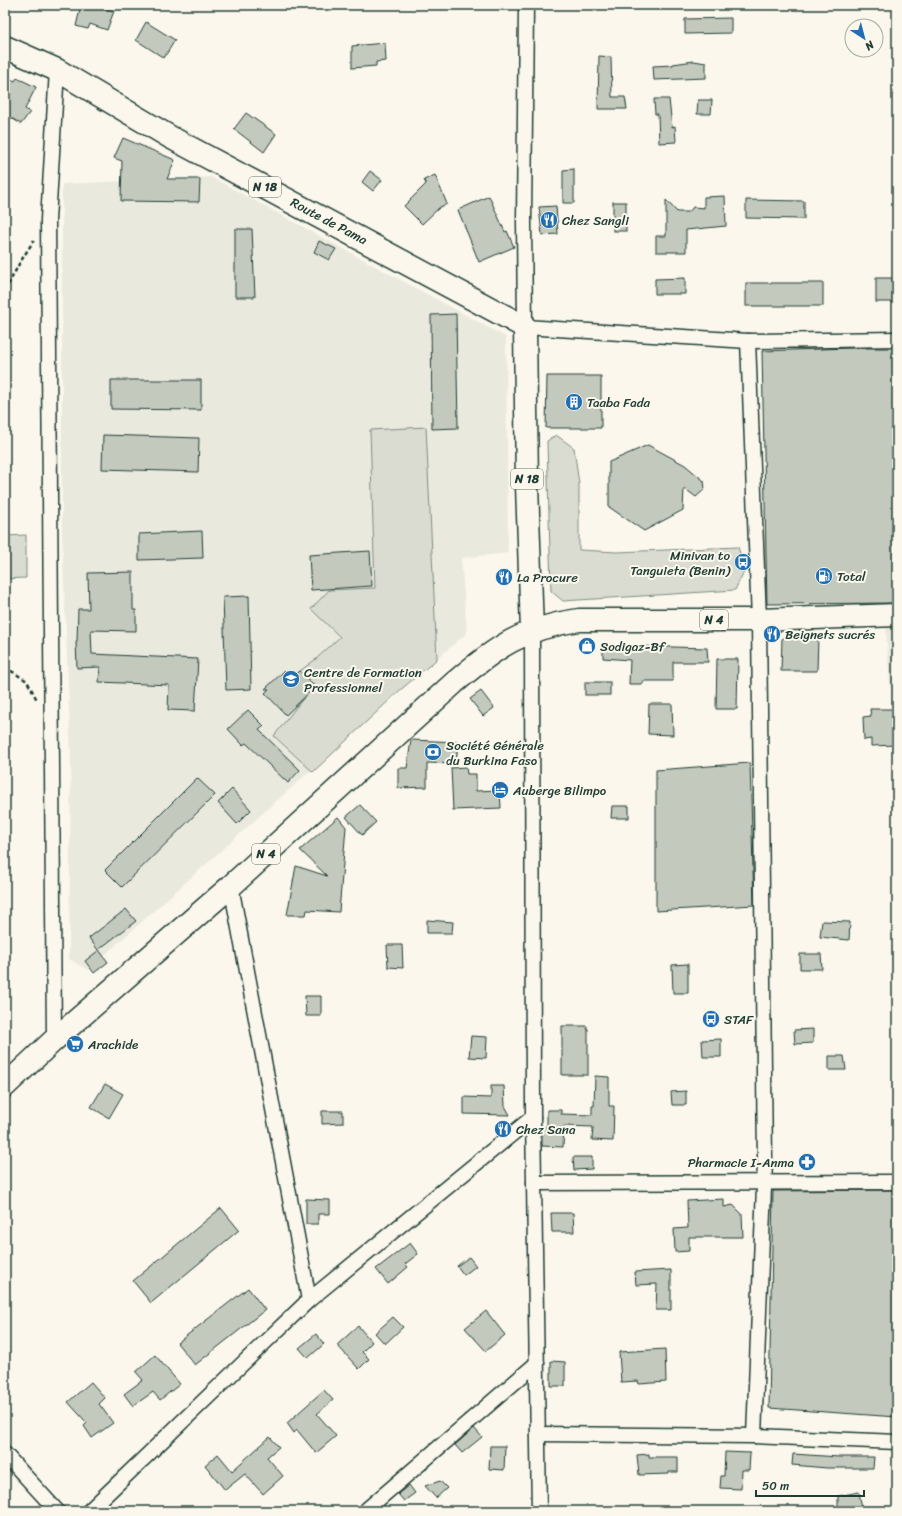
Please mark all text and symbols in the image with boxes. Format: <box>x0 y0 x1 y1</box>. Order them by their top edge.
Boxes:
north arrow <box>844 18 884 58</box>
text: N <box>861 35 879 56</box>
road number: N 18 <box>249 177 281 197</box>
street label: Route de Pama <box>286 191 372 251</box>
place label: Chez Sangli <box>562 209 629 232</box>
restaurant icon: Chez Sangli <box>539 210 559 230</box>
place label: Taaba Fada <box>587 391 651 414</box>
building icon: Taaba Fada <box>564 392 584 412</box>
road number: N 18 <box>511 469 543 489</box>
place label: Minivan to Tanguieta (Benin) <box>630 544 731 582</box>
bus stop icon: Minivan to Tanguieta (Benin) <box>733 552 753 572</box>
place label: Total <box>837 565 866 588</box>
place label: La Procure <box>517 566 578 589</box>
fuel station icon: Total <box>814 566 834 586</box>
restaurant icon: La Procure <box>494 567 514 587</box>
road number: N 4 <box>700 610 728 630</box>
place label: Beignets sucrés <box>785 623 875 646</box>
restaurant icon: Beignets sucrés <box>762 624 782 644</box>
place label: Sodigaz-Bf <box>600 635 667 658</box>
shop icon: Sodigaz-Bf <box>577 636 597 656</box>
place label: Centre de Formation Professionnel <box>304 661 422 699</box>
school or university icon: Centre de Formation Professionnel <box>281 669 301 689</box>
place label: Société Générale du Burkina Faso <box>446 734 544 772</box>
bank icon: Société Générale du Burkina Faso <box>423 742 443 762</box>
place label: Auberge Bilimpo <box>512 779 607 802</box>
hotel icon: Auberge Bilimpo <box>490 780 510 800</box>
road number: N 4 <box>252 844 280 864</box>
place label: STAF <box>724 1008 754 1031</box>
bus stop icon: STAF <box>701 1009 721 1029</box>
place label: Arachide <box>87 1033 138 1056</box>
supermarket icon: Arachide <box>65 1034 85 1054</box>
place label: Chez Sana <box>516 1118 576 1141</box>
restaurant icon: Chez Sana <box>493 1119 513 1139</box>
place label: Pharmacie I-Anma <box>688 1151 794 1174</box>
pharmacy icon: Pharmacie I-Anma <box>797 1152 817 1172</box>
scale bar <box>756 1472 864 1498</box>
text: 50 m <box>762 1475 789 1497</box>

